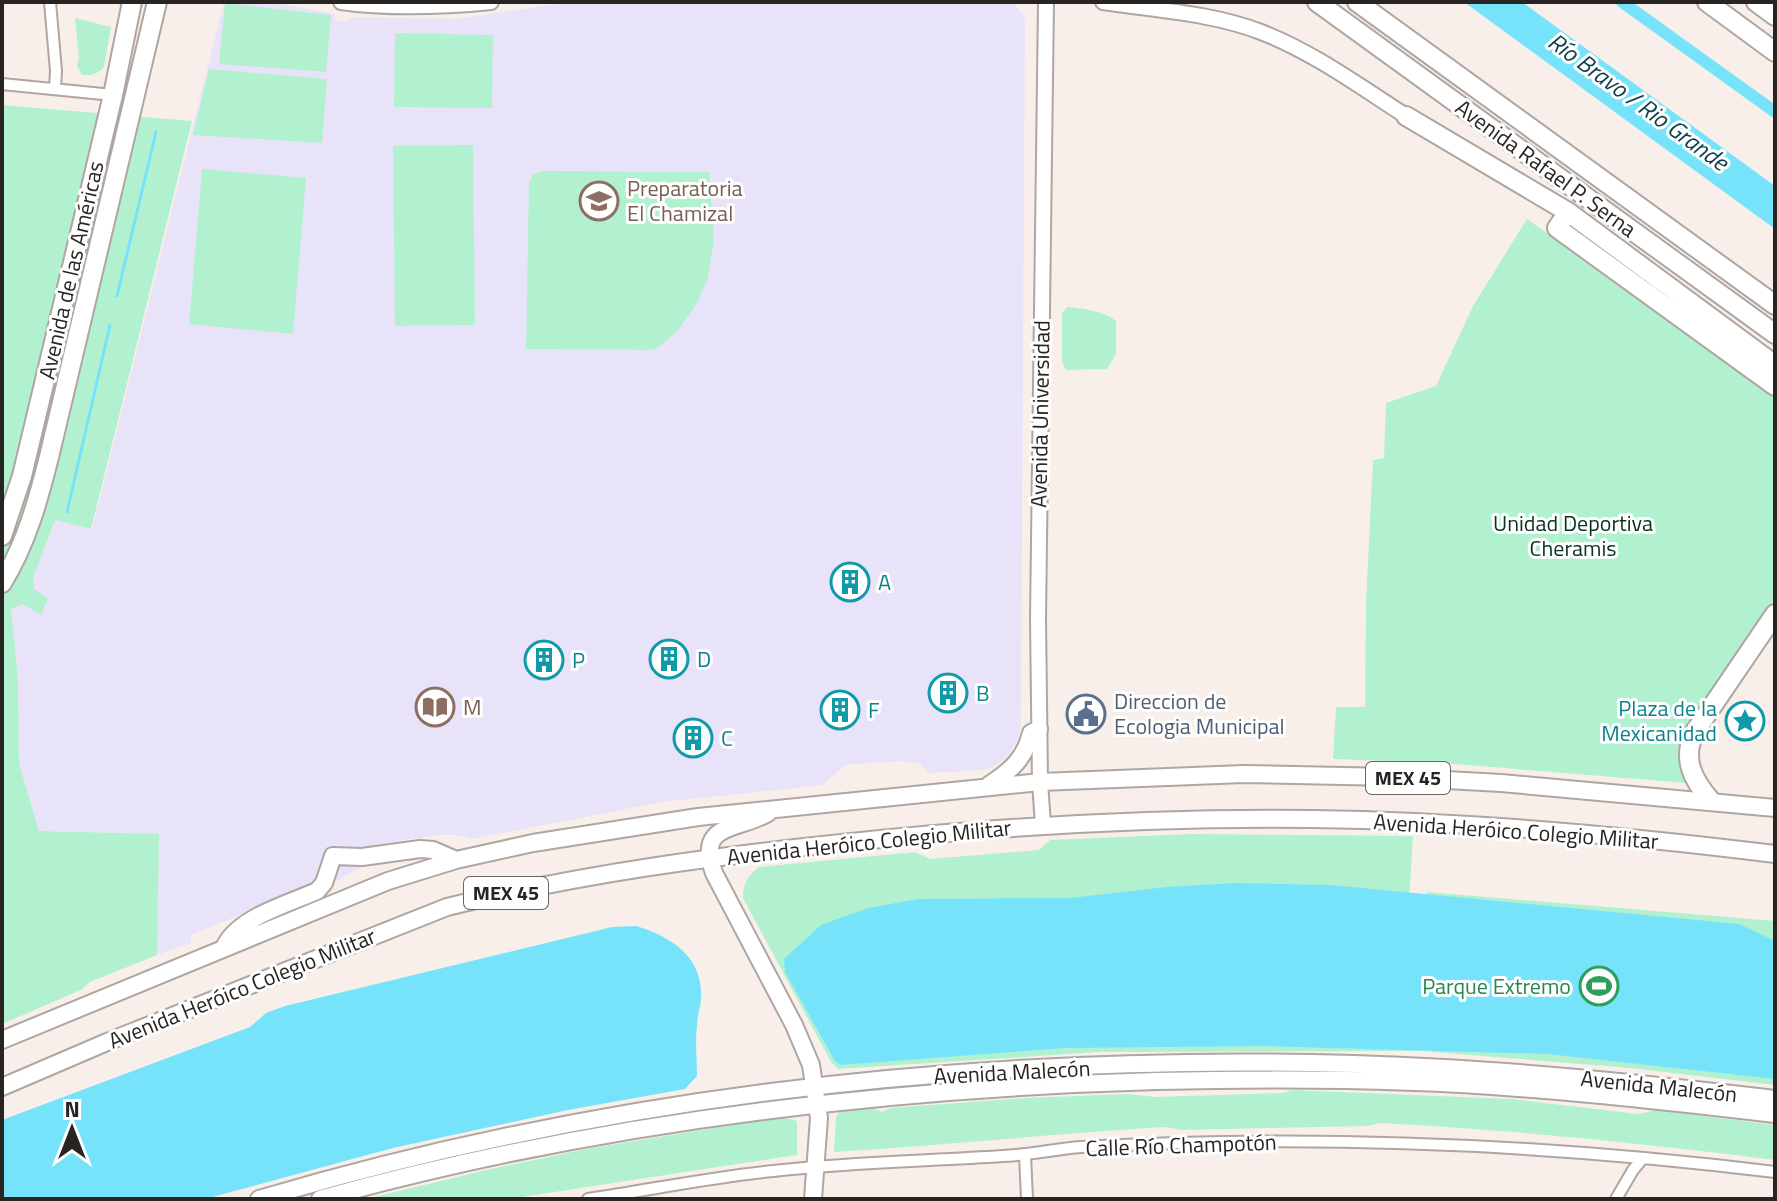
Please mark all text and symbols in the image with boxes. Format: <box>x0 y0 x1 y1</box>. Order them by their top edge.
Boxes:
water label: Río Bravo / Rio Grande <box>1541 23 1738 180</box>
street label: Avenida Rafael P. Serna <box>1448 91 1644 245</box>
street label: Avenida de las Américas <box>29 158 113 382</box>
place label: Preparatoria El Chamizal <box>627 171 743 230</box>
school or university icon: Preparatoria El Chamizal <box>578 180 620 222</box>
street label: Avenida Universidad <box>1021 320 1059 508</box>
park label: Unidad Deportiva Cheramis <box>1493 506 1653 565</box>
building icon: A <box>829 561 871 603</box>
place label: A <box>878 565 891 599</box>
building icon: D <box>648 638 690 680</box>
building icon: P <box>523 639 565 681</box>
place label: D <box>697 642 711 676</box>
place label: P <box>572 643 585 677</box>
building icon: B <box>927 672 969 714</box>
place label: B <box>976 676 990 710</box>
place label: Direccion de Ecologia Municipal <box>1114 684 1285 743</box>
library icon: M <box>414 686 456 728</box>
building icon: F <box>819 689 861 731</box>
place label: M <box>463 690 481 724</box>
place label: Plaza de la Mexicanidad <box>1601 691 1717 750</box>
place label: F <box>868 693 880 727</box>
public building icon: Direccion de Ecologia Municipal <box>1065 693 1107 735</box>
place icon: Plaza de la Mexicanidad <box>1724 700 1766 742</box>
building icon: C <box>672 717 714 759</box>
place label: C <box>721 721 733 755</box>
road number: MEX 45 <box>1366 762 1450 794</box>
street label: Avenida Heróico Colegio Militar <box>1372 804 1660 858</box>
street label: Avenida Heróico Colegio Militar <box>725 810 1013 874</box>
road number: MEX 45 <box>464 877 548 909</box>
street label: Avenida Heróico Colegio Militar <box>103 919 381 1057</box>
sports icon: Parque Extremo <box>1578 965 1620 1007</box>
place label: Parque Extremo <box>1422 969 1571 1003</box>
street label: Avenida Malecón <box>933 1051 1091 1093</box>
street label: Avenida Malecón <box>1579 1061 1739 1111</box>
north arrow <box>32 1089 112 1169</box>
text: N <box>64 1092 80 1126</box>
street label: Calle Río Champotón <box>1085 1125 1277 1165</box>

